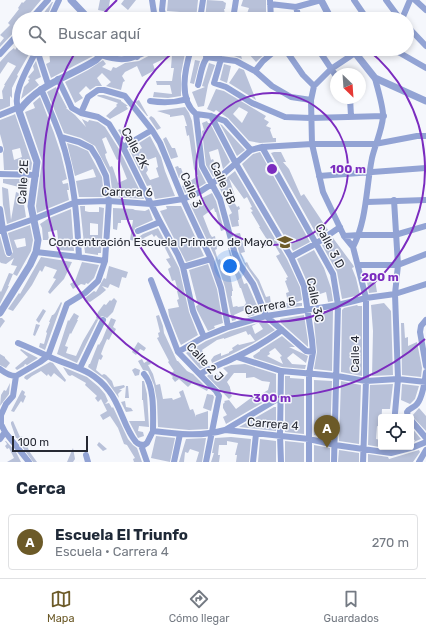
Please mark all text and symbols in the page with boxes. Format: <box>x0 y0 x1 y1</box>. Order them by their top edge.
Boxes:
search box <box>12 12 414 56</box>
icon: search <box>26 23 48 45</box>
text: Buscar aquí <box>58 25 140 43</box>
north arrow <box>330 68 366 104</box>
street label: Calle 2K <box>118 125 152 172</box>
street label: Calle 2E <box>15 159 31 205</box>
street label: Calle 3B <box>207 159 239 207</box>
centre of rings <box>265 162 279 176</box>
text: 100 m <box>330 162 366 176</box>
street label: Calle 3 <box>177 170 205 210</box>
street label: Carrera 6 <box>101 185 153 199</box>
street label: Calle 3 D <box>312 221 348 271</box>
school or university icon: Concentración Escuela Primero de Mayo <box>276 233 294 251</box>
place label: Concentración Escuela Primero de Mayo <box>49 235 273 249</box>
your location <box>220 256 240 276</box>
text: 200 m <box>361 270 399 284</box>
street label: Calle 3C <box>303 276 327 324</box>
street label: Carrera 5 <box>243 294 297 318</box>
street label: Calle 4 <box>348 335 362 373</box>
street label: Calle 2 J <box>184 340 226 384</box>
text: 300 m <box>253 391 291 405</box>
map controls <box>378 414 414 450</box>
button: locate <box>378 414 414 450</box>
street label: Carrera 4 <box>247 415 300 433</box>
pin: A <box>314 415 340 448</box>
scale bar <box>12 434 88 453</box>
text: 100 m <box>18 436 49 449</box>
text: Cerca <box>16 478 66 498</box>
text: Escuela El Triunfo <box>55 526 188 544</box>
text: A <box>25 535 35 550</box>
text: 270 m <box>372 535 409 550</box>
text: Escuela · Carrera 4 <box>55 544 169 559</box>
tab: Mapa <box>47 588 75 625</box>
tab: Cómo llegar <box>169 588 229 625</box>
tab: Guardados <box>324 588 379 625</box>

